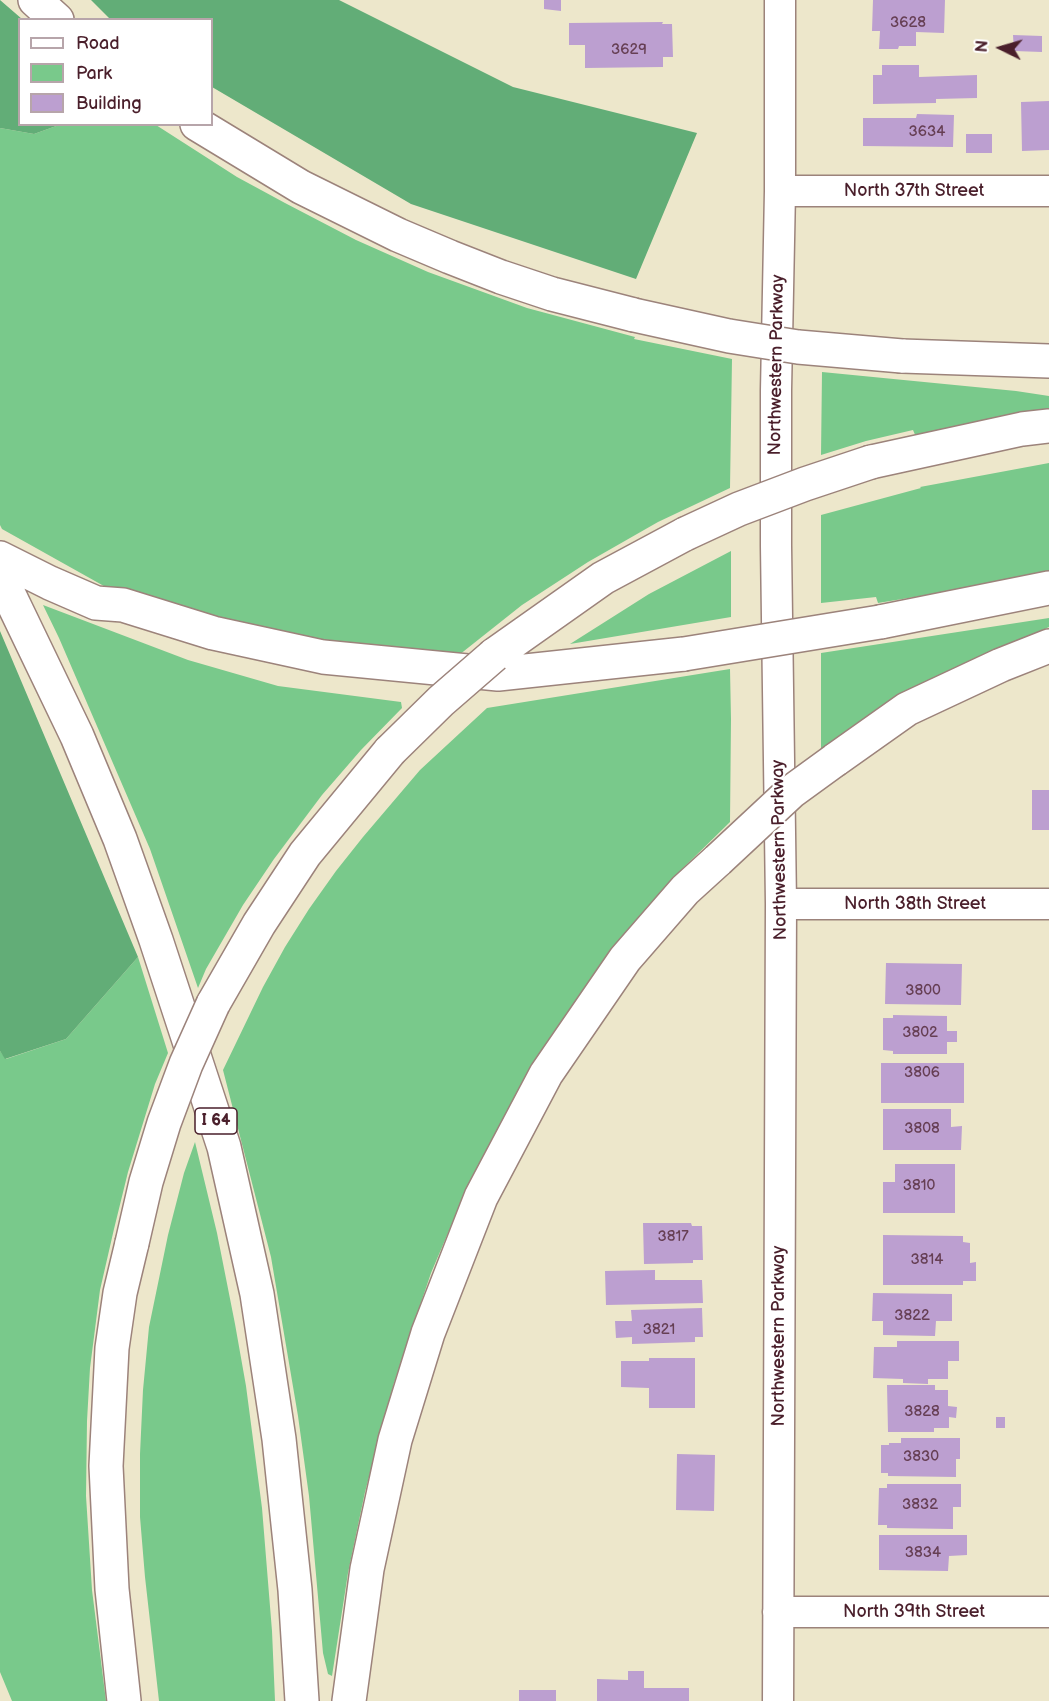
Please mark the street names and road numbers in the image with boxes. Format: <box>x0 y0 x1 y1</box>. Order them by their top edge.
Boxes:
street label: North 37th Street <box>844 180 984 202</box>
street label: Northwestern Parkway <box>765 274 789 456</box>
street label: Northwestern Parkway <box>768 759 792 941</box>
street label: North 38th Street <box>844 893 986 915</box>
road number: I 64 <box>195 1108 237 1134</box>
street label: Northwestern Parkway <box>768 1246 790 1426</box>
street label: North 39th Street <box>843 1601 985 1623</box>

